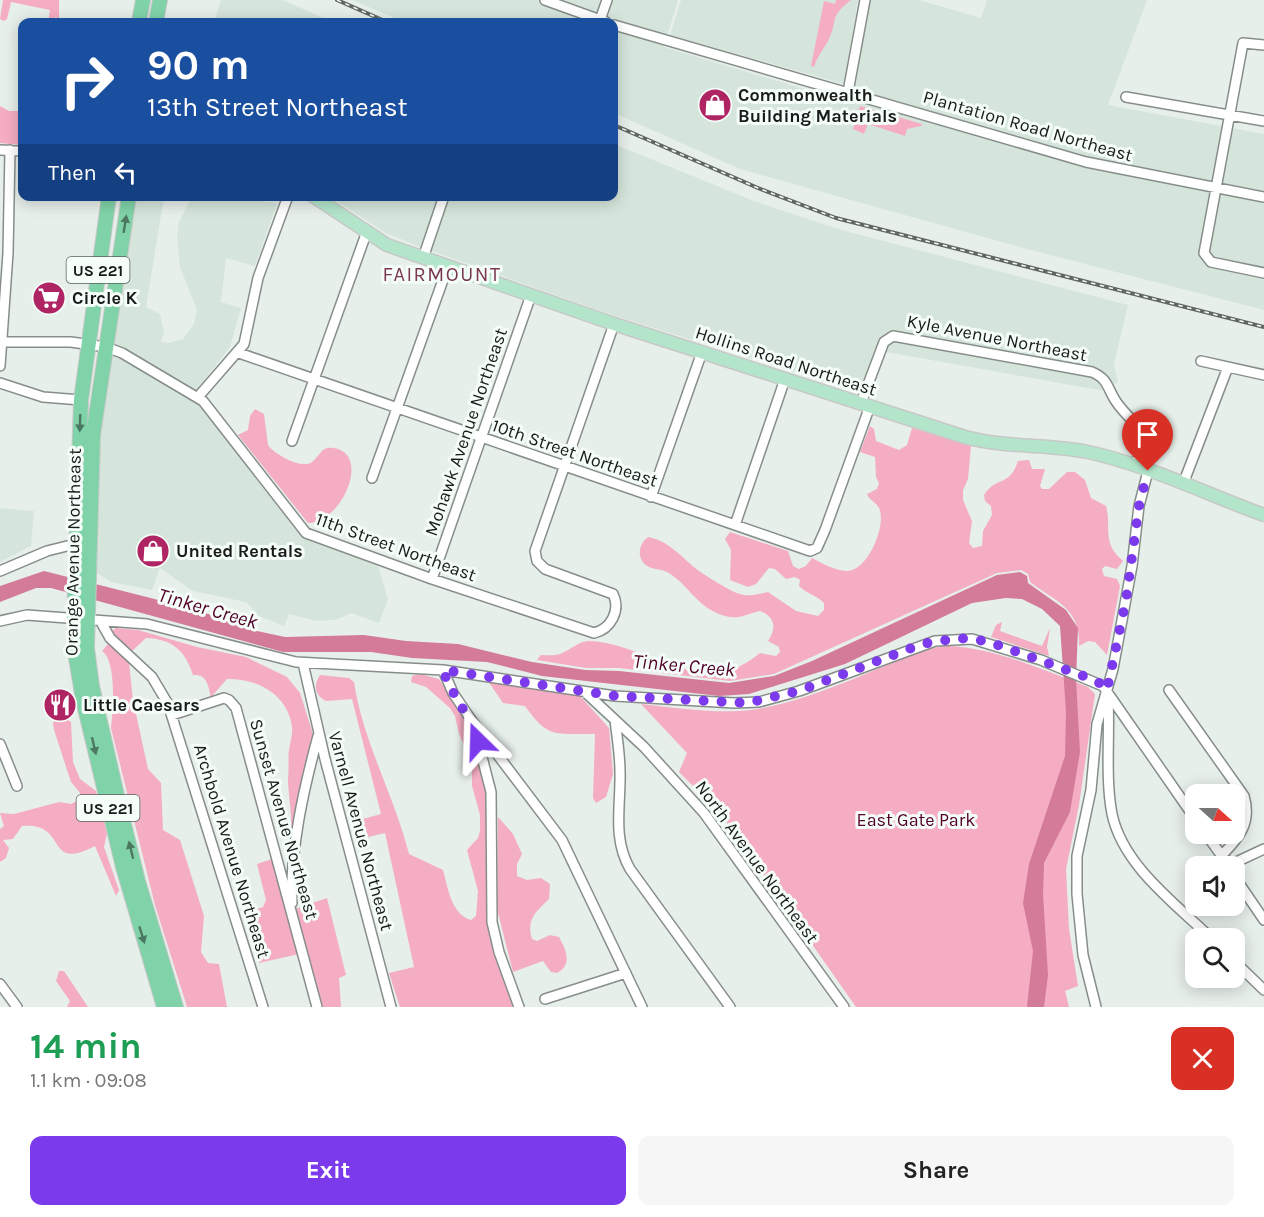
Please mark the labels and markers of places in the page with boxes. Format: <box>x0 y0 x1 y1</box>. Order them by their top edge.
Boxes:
place label: Commonwealth Building Materials <box>738 84 897 127</box>
shop icon: Commonwealth Building Materials <box>697 87 733 123</box>
supermarket icon: Circle K <box>31 280 67 316</box>
place label: Circle K <box>72 287 137 309</box>
pin <box>1122 409 1173 471</box>
shop icon: United Rentals <box>135 533 171 569</box>
place label: United Rentals <box>176 540 303 562</box>
restaurant icon: Little Caesars <box>42 687 78 723</box>
place label: Little Caesars <box>83 694 200 716</box>

